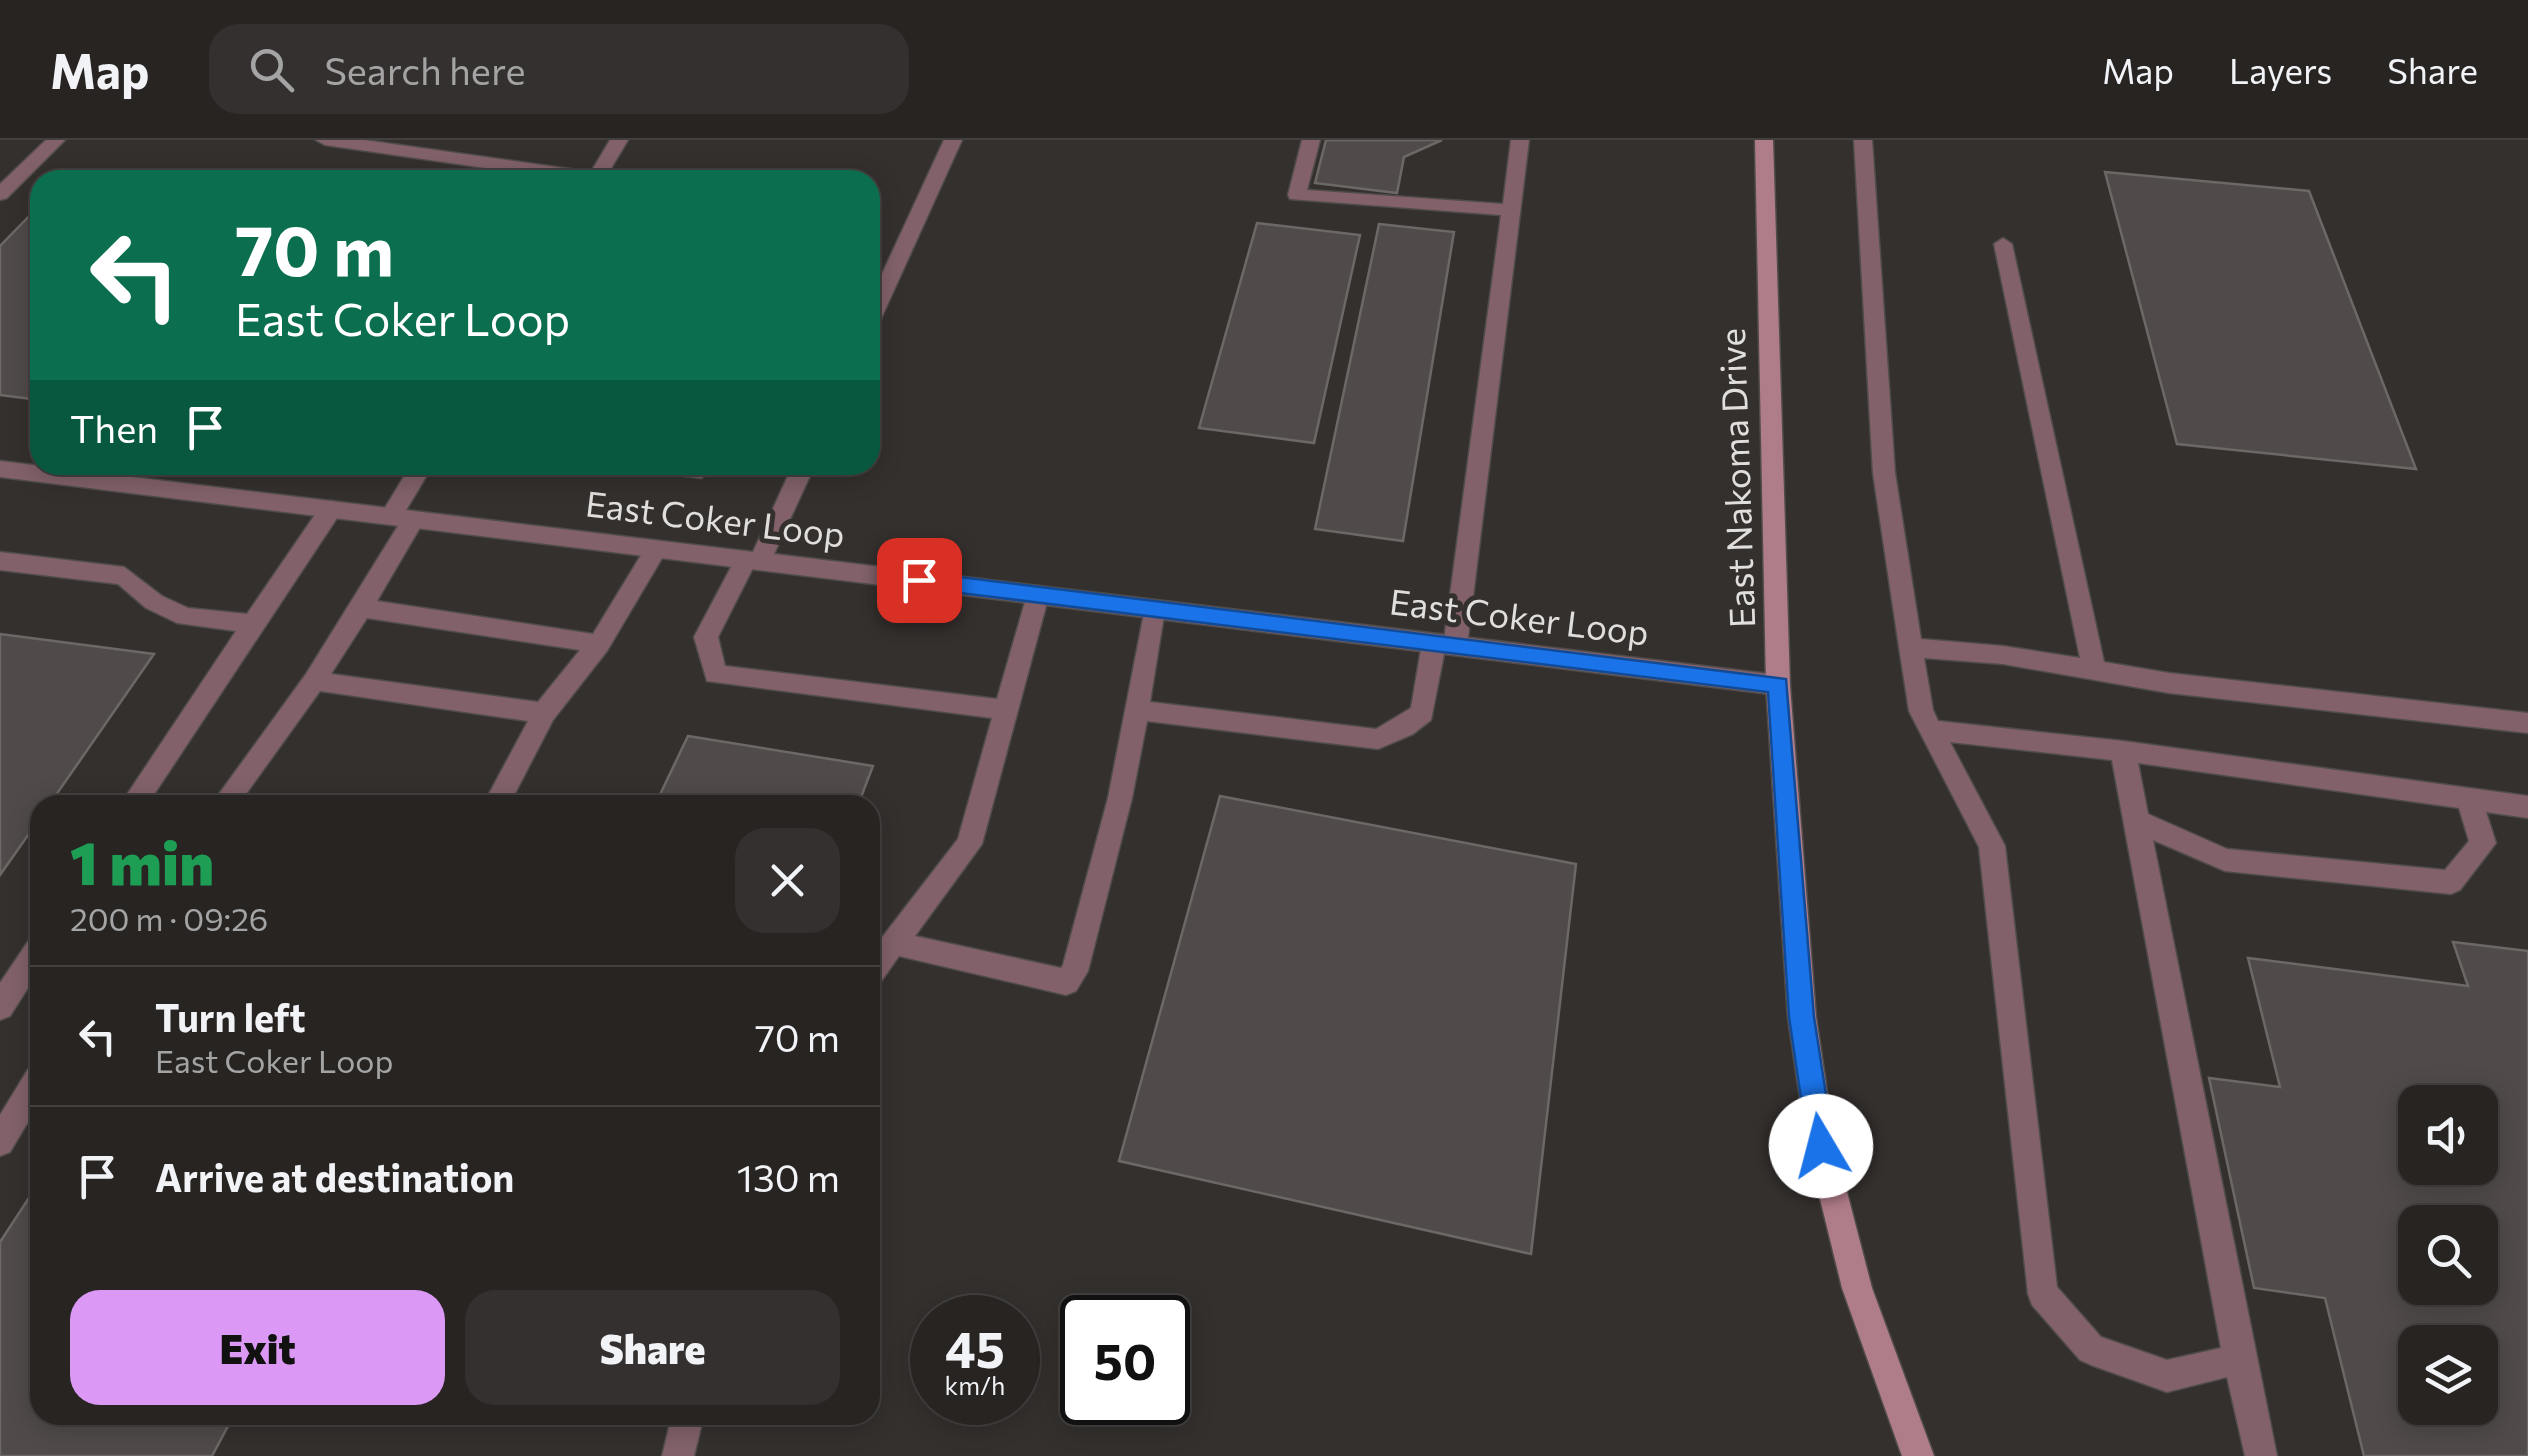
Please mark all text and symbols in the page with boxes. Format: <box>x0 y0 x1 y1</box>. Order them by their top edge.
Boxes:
search box <box>209 24 909 114</box>
text: Map <box>50 40 149 99</box>
icon: search <box>244 42 299 97</box>
text: Search here <box>324 46 525 93</box>
text: Map <box>2102 48 2174 91</box>
text: Layers <box>2229 48 2332 91</box>
text: Share <box>2387 48 2478 91</box>
text: 70 m <box>235 205 394 290</box>
icon: left <box>70 210 200 340</box>
text: East Coker Loop <box>235 290 570 345</box>
street label: East Nakoma Drive <box>1709 328 1762 629</box>
icon: arrive <box>178 400 233 455</box>
text: Then <box>70 404 158 451</box>
street label: East Coker Loop <box>583 480 847 555</box>
pin <box>877 538 962 623</box>
icon: arrive <box>892 553 947 608</box>
street label: East Coker Loop <box>1387 578 1651 653</box>
text: 1 min <box>70 824 214 897</box>
button: close <box>735 828 840 933</box>
text: 200 m · 09:26 <box>70 898 268 938</box>
text: Turn left <box>155 993 306 1040</box>
icon: left <box>70 1009 125 1064</box>
text: 70 m <box>755 1013 840 1060</box>
text: East Coker Loop <box>155 1040 393 1080</box>
map controls <box>2398 1085 2498 1425</box>
button: sound <box>2398 1085 2498 1185</box>
position arrow <box>1769 1094 1873 1198</box>
icon: arrive <box>70 1149 125 1204</box>
text: Arrive at destination <box>155 1153 514 1200</box>
text: 130 m <box>737 1153 840 1200</box>
button: search <box>2398 1205 2498 1305</box>
button: Exit <box>70 1290 445 1405</box>
button: Share <box>465 1290 840 1405</box>
speed limit sign: 50 <box>1060 1295 1190 1425</box>
text: 45 <box>945 1317 1005 1378</box>
button: layers <box>2398 1325 2498 1425</box>
text: km/h <box>945 1370 1005 1400</box>

